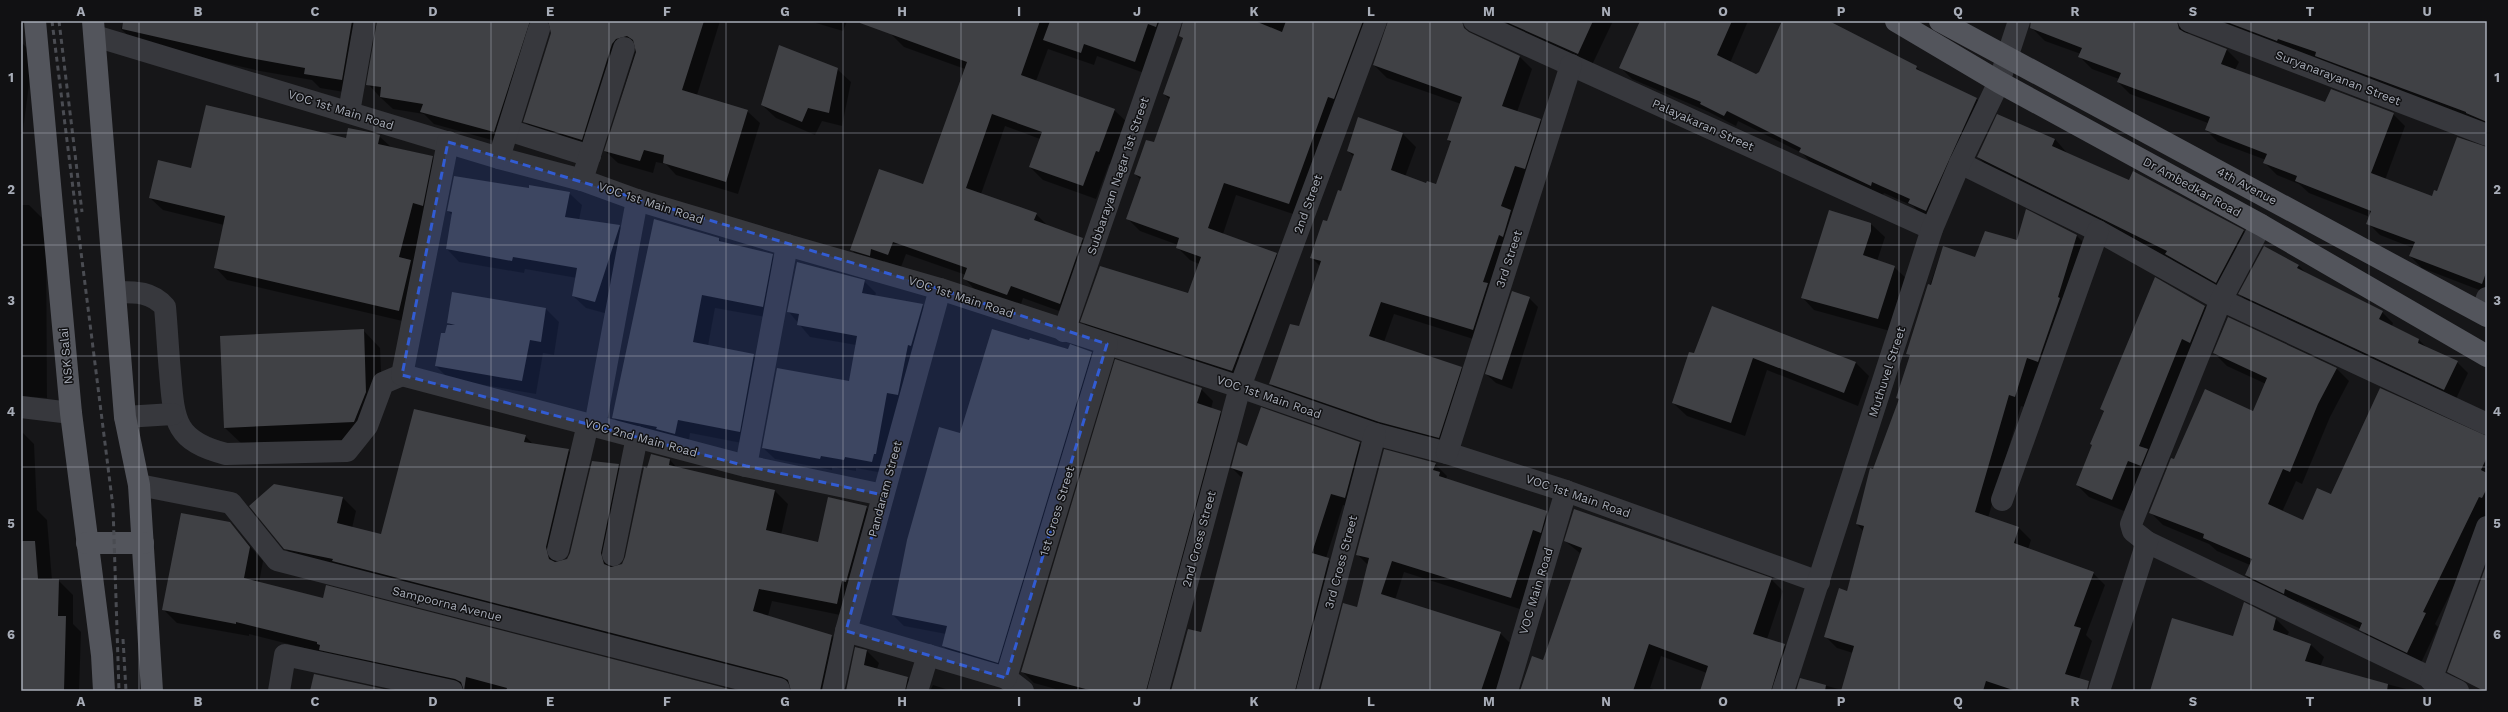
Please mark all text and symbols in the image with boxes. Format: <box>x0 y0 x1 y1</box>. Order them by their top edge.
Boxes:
text: A <box>77 4 86 19</box>
text: B <box>194 4 203 19</box>
text: C <box>311 4 320 19</box>
text: D <box>428 4 438 19</box>
text: E <box>546 4 554 19</box>
text: F <box>663 4 671 19</box>
text: G <box>780 4 790 19</box>
text: H <box>897 4 907 19</box>
text: I <box>1017 4 1021 19</box>
text: J <box>1133 4 1141 19</box>
text: K <box>1249 4 1259 19</box>
text: L <box>1367 4 1375 19</box>
text: M <box>1483 4 1495 19</box>
text: N <box>1601 4 1611 19</box>
text: O <box>1718 4 1728 19</box>
text: P <box>1837 4 1846 19</box>
text: Q <box>1953 4 1963 19</box>
text: R <box>2071 4 2080 19</box>
text: S <box>2189 4 2198 19</box>
text: T <box>2306 4 2315 19</box>
text: U <box>2422 4 2432 19</box>
street label: Suryanarayanan Street <box>2273 48 2403 108</box>
text: 1 <box>8 70 14 85</box>
text: 1 <box>2494 70 2500 85</box>
street label: VOC 1st Main Road <box>286 87 396 133</box>
street label: Subbarayan Nagar 1st Street <box>1084 95 1152 257</box>
street label: Palayakaran Street <box>1650 96 1756 154</box>
street label: Dr Ambedkar Road <box>2141 154 2243 220</box>
street label: 4th Avenue <box>2215 164 2279 208</box>
street label: 2nd Street <box>1291 172 1325 236</box>
street label: VOC 1st Main Road <box>597 179 705 227</box>
text: 2 <box>7 182 15 197</box>
text: 2 <box>2493 182 2501 197</box>
street label: 3rd Street <box>1493 229 1525 289</box>
street label: VOC 1st Main Road <box>907 273 1015 321</box>
text: 3 <box>7 293 15 308</box>
text: 3 <box>2493 293 2501 308</box>
street label: Muthuvel Street <box>1866 325 1908 419</box>
street label: NSK Salai <box>57 327 75 385</box>
street label: VOC 1st Main Road <box>1215 373 1323 421</box>
text: 4 <box>7 404 16 419</box>
text: 4 <box>2493 404 2502 419</box>
street label: VOC 2nd Main Road <box>583 416 699 460</box>
street label: Pandaram Street <box>865 439 905 539</box>
street label: 1st Cross Street <box>1037 464 1077 558</box>
street label: VOC 1st Main Road <box>1524 472 1632 520</box>
street label: 2nd Cross Street <box>1179 489 1219 589</box>
street label: 3rd Cross Street <box>1322 514 1360 610</box>
text: 5 <box>7 516 15 531</box>
text: 5 <box>2493 516 2501 531</box>
street label: VOC Main Road <box>1516 546 1556 636</box>
street label: Sampoorna Avenue <box>391 584 503 624</box>
text: 6 <box>7 627 15 642</box>
text: 6 <box>2493 627 2501 642</box>
text: A <box>77 694 86 709</box>
text: B <box>194 694 203 709</box>
text: C <box>311 694 320 709</box>
text: D <box>428 694 438 709</box>
text: E <box>546 694 554 709</box>
text: F <box>663 694 671 709</box>
text: G <box>780 694 790 709</box>
text: H <box>897 694 907 709</box>
text: I <box>1017 694 1021 709</box>
text: J <box>1133 694 1141 709</box>
text: K <box>1249 694 1259 709</box>
text: L <box>1367 694 1375 709</box>
text: M <box>1483 694 1495 709</box>
text: N <box>1601 694 1611 709</box>
text: O <box>1718 694 1728 709</box>
text: P <box>1837 694 1846 709</box>
text: Q <box>1953 694 1963 709</box>
text: R <box>2071 694 2080 709</box>
text: S <box>2189 694 2198 709</box>
text: T <box>2306 694 2315 709</box>
text: U <box>2422 694 2432 709</box>

